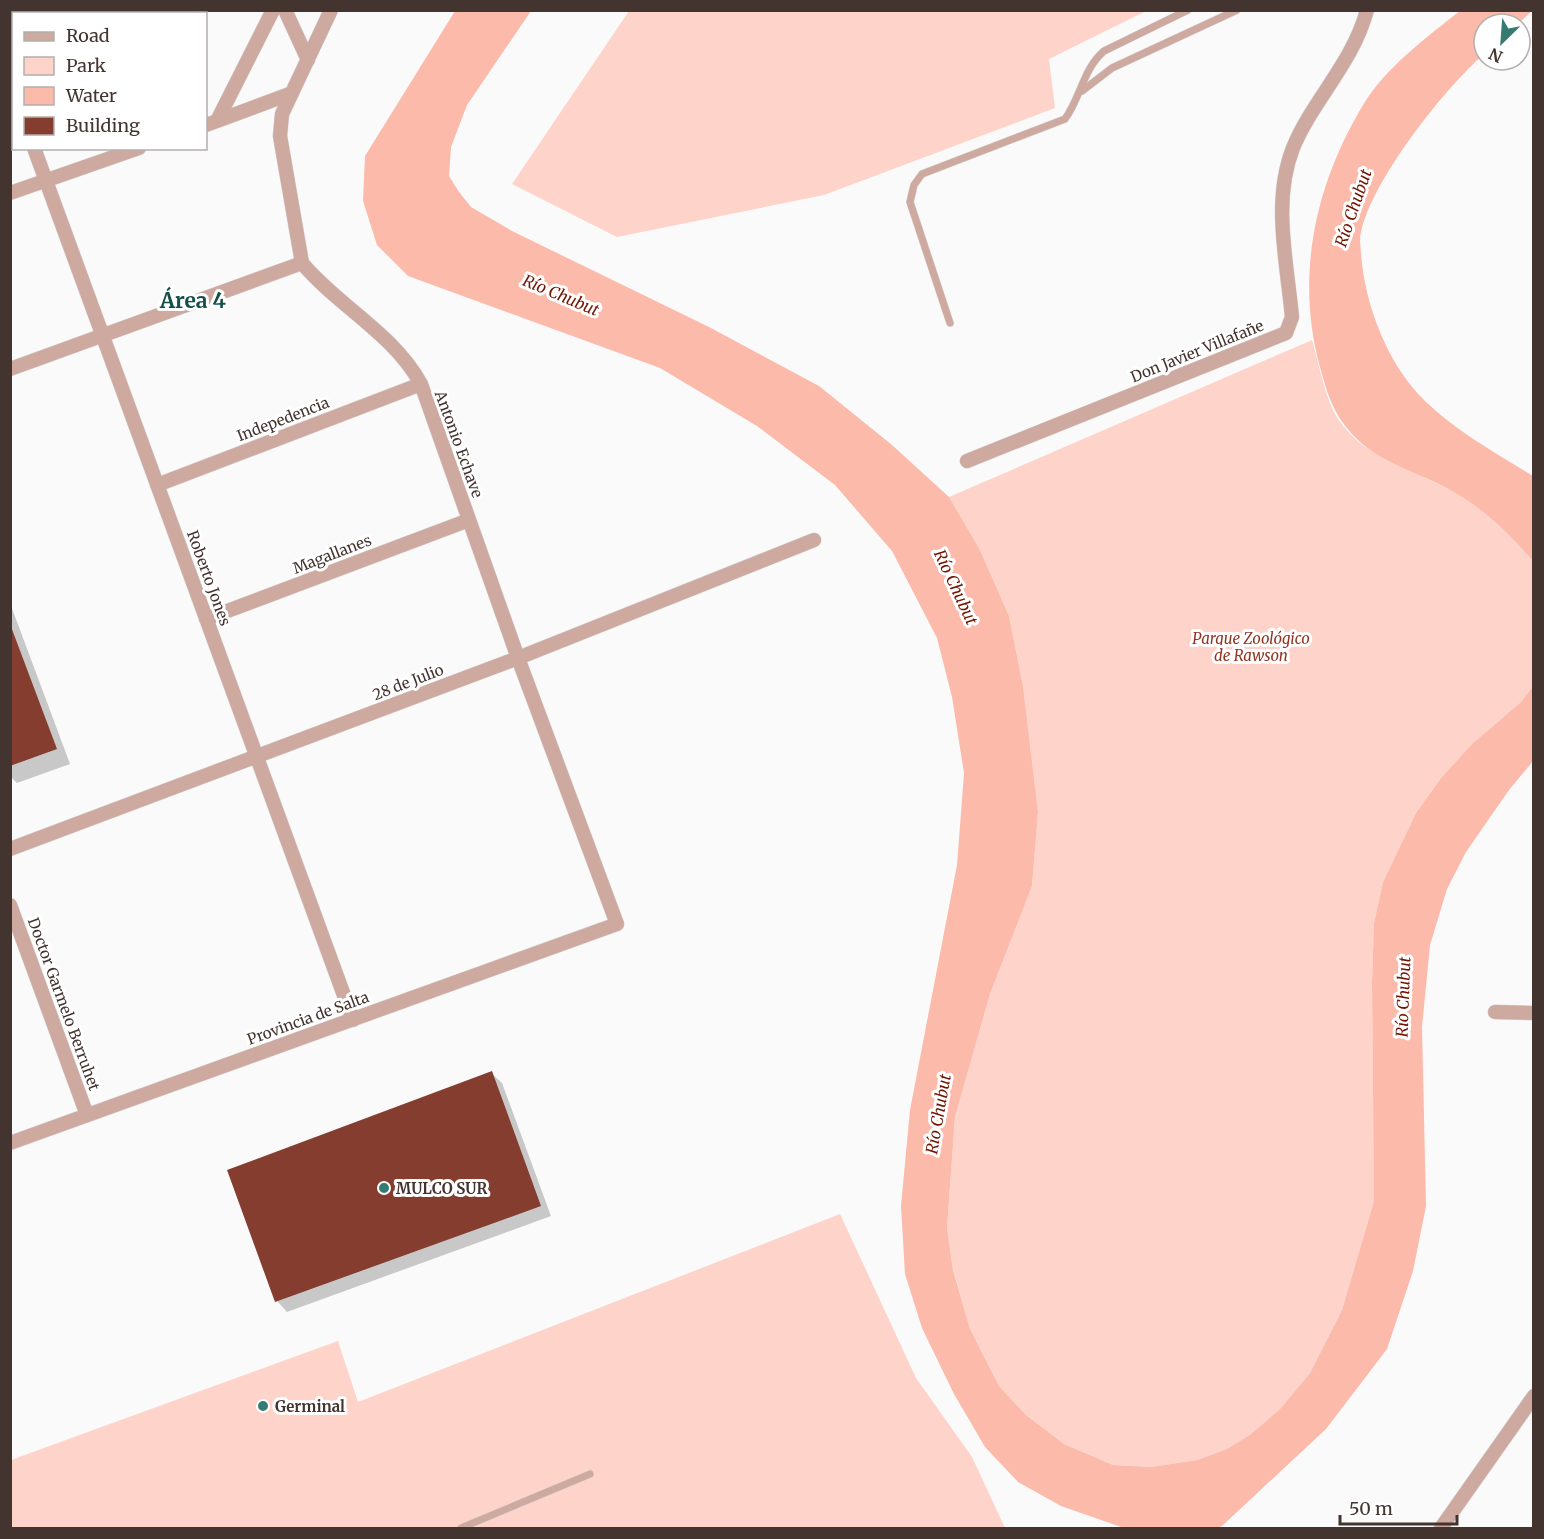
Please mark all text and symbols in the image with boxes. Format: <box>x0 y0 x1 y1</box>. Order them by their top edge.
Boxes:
legend <box>12 12 207 150</box>
north arrow <box>1472 12 1532 72</box>
text: Road <box>66 24 110 47</box>
text: N <box>1485 44 1506 67</box>
text: Park <box>66 54 107 77</box>
text: Water <box>65 84 117 107</box>
text: Building <box>66 114 140 137</box>
water label: Río Chubut <box>1330 166 1376 249</box>
water label: Río Chubut <box>520 270 602 320</box>
district label: Área 4 <box>159 286 226 314</box>
street label: Don Javier Villafañe <box>1128 316 1266 386</box>
street label: Antonio Echave <box>430 387 487 500</box>
street label: Indepedencia <box>234 393 332 445</box>
street label: Roberto Jones <box>183 528 235 628</box>
street label: Magallanes <box>290 530 374 578</box>
water label: Río Chubut <box>930 546 982 628</box>
park label: Parque Zoológico de Rawson <box>1192 629 1310 665</box>
street label: 28 de Julio <box>370 660 446 704</box>
street label: Doctor Garmelo Berruhet <box>24 915 104 1093</box>
water label: Río Chubut <box>1392 956 1414 1038</box>
street label: Provincia de Salta <box>244 987 372 1049</box>
water label: Río Chubut <box>921 1072 955 1155</box>
place label: MULCO SUR <box>396 1179 487 1198</box>
marker: MULCO SUR <box>377 1181 391 1195</box>
place label: Germinal <box>275 1397 345 1416</box>
marker: Germinal <box>256 1399 270 1413</box>
scale bar <box>1340 1488 1457 1526</box>
text: 50 m <box>1349 1497 1393 1520</box>

